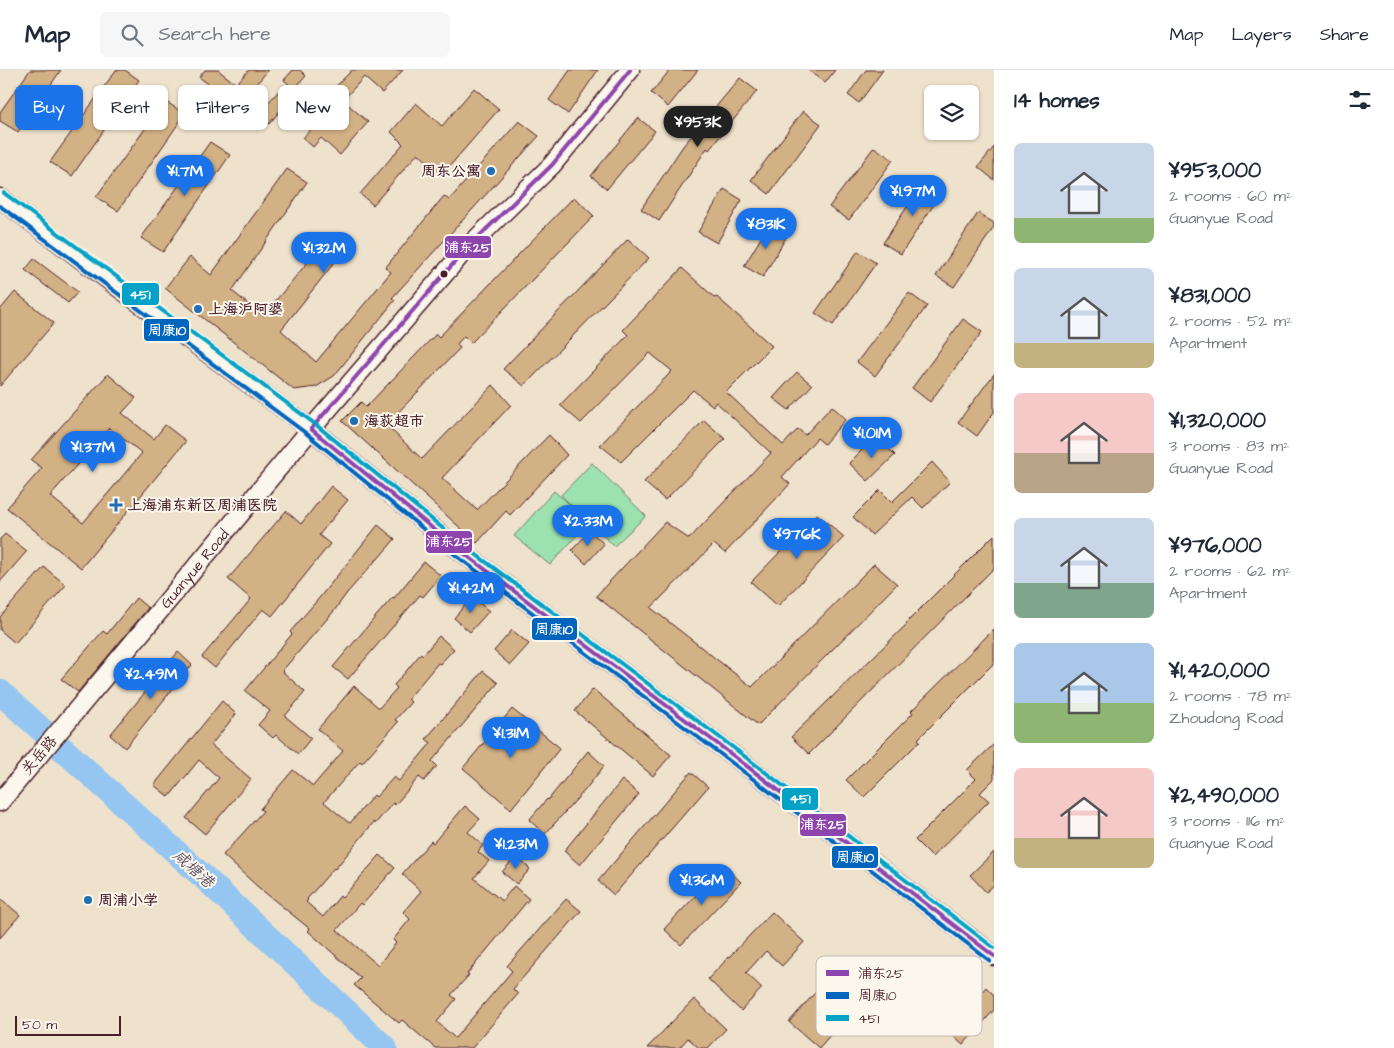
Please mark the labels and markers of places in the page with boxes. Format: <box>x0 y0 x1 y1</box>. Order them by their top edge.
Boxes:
pin: ¥953K <box>663 106 733 148</box>
pin: ¥1.7M <box>150 154 220 197</box>
place label: 周东公寓 <box>421 161 481 182</box>
marker: 周东公寓 <box>485 165 497 177</box>
pin: ¥1.97M <box>872 174 954 217</box>
pin: ¥831K <box>731 208 801 250</box>
pin: ¥1.32M <box>283 232 365 274</box>
unlabelled marker <box>439 269 449 279</box>
place label: 上海沪阿婆 <box>208 299 283 320</box>
marker: 上海沪阿婆 <box>192 303 204 315</box>
place label: 海荻超市 <box>364 411 424 432</box>
marker: 海荻超市 <box>348 415 360 427</box>
pin: ¥1.01M <box>831 416 913 459</box>
pin: ¥1.37M <box>52 430 134 473</box>
place label: 上海浦东新区周浦医院 <box>127 495 277 516</box>
marker: 上海浦东新区周浦医院 <box>109 498 123 512</box>
pin: ¥2.33M <box>547 504 629 547</box>
pin: ¥976K <box>762 518 832 560</box>
pin: ¥1.42M <box>430 572 512 614</box>
pin: ¥2.49M <box>110 658 192 700</box>
pin: ¥1.31M <box>470 716 552 759</box>
pin: ¥1.23M <box>475 828 557 870</box>
pin: ¥1.36M <box>661 864 743 906</box>
place label: 周浦小学 <box>98 890 158 911</box>
marker: 周浦小学 <box>82 894 94 906</box>

